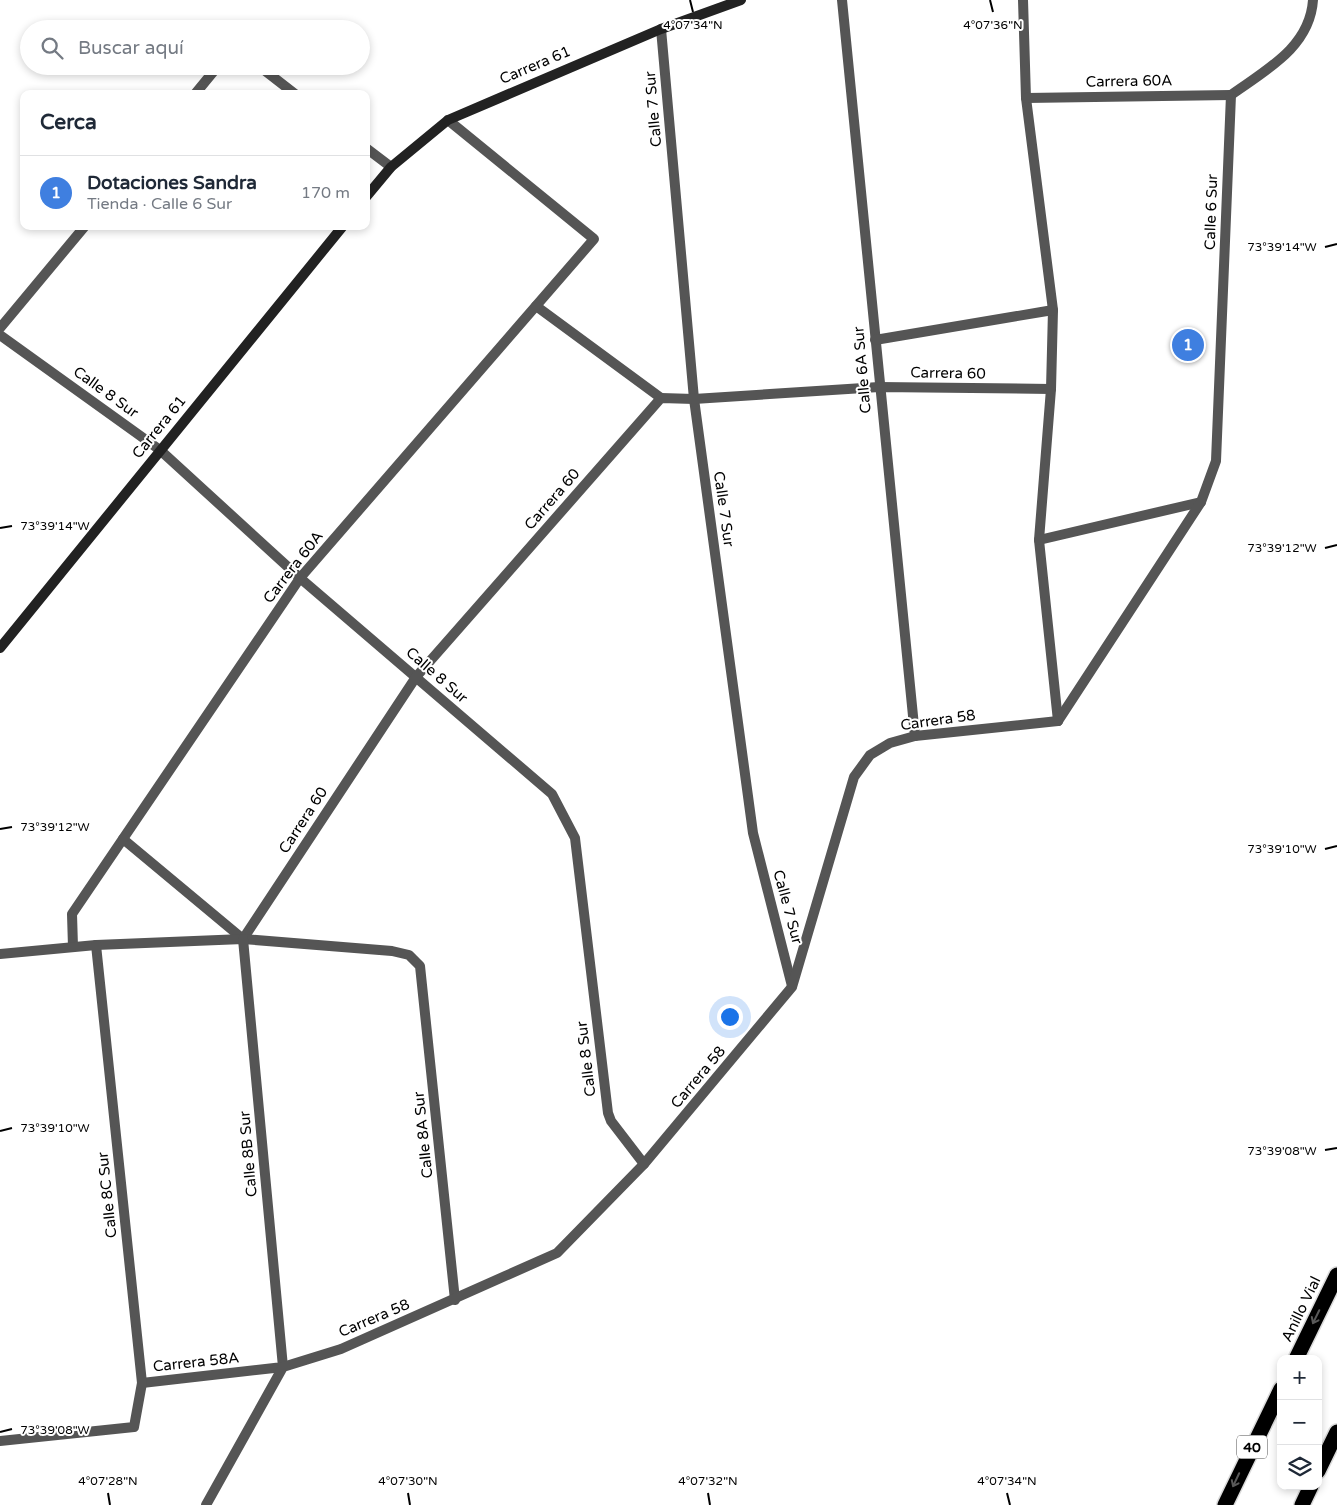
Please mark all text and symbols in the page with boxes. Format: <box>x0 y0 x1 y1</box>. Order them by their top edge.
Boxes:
text: 4°07'34"N <box>663 18 723 32</box>
text: 4°07'36"N <box>963 18 1023 32</box>
search box <box>20 20 370 75</box>
icon: search <box>38 34 66 62</box>
text: Buscar aquí <box>78 37 184 59</box>
street label: Carrera 61 <box>497 42 573 88</box>
street label: Calle 7 Sur <box>641 70 665 148</box>
street label: Carrera 60A <box>1085 71 1173 91</box>
text: Cerca <box>40 110 97 135</box>
text: Dotaciones Sandra <box>87 172 257 194</box>
street label: Calle 6 Sur <box>1201 173 1221 250</box>
text: 1 <box>51 183 61 203</box>
text: 170 m <box>301 183 350 203</box>
text: Tienda · Calle 6 Sur <box>87 194 232 214</box>
text: 73°39'14"W <box>1247 240 1317 254</box>
street label: Calle 6A Sur <box>849 326 875 414</box>
pin: 1 <box>1172 326 1204 364</box>
street label: Calle 8 Sur <box>70 362 142 422</box>
street label: Carrera 60 <box>910 363 986 383</box>
street label: Carrera 61 <box>128 392 190 462</box>
street label: Carrera 60 <box>520 465 584 533</box>
street label: Calle 7 Sur <box>710 470 738 548</box>
text: 73°39'14"W <box>20 519 90 533</box>
street label: Carrera 60A <box>259 527 327 607</box>
text: 73°39'12"W <box>1247 541 1317 555</box>
street label: Calle 8 Sur <box>402 643 472 707</box>
street label: Carrera 58 <box>899 706 977 734</box>
street label: Carrera 60 <box>275 783 331 857</box>
text: 73°39'12"W <box>20 820 90 834</box>
text: 73°39'10"W <box>1247 842 1317 856</box>
street label: Calle 7 Sur <box>769 868 807 946</box>
your location <box>717 1004 743 1030</box>
street label: Calle 8 Sur <box>572 1020 600 1098</box>
street label: Carrera 58 <box>667 1042 729 1112</box>
street label: Calle 8A Sur <box>409 1090 437 1179</box>
street label: Calle 8B Sur <box>235 1110 261 1198</box>
text: 73°39'10"W <box>20 1121 90 1135</box>
text: 73°39'08"W <box>1247 1144 1317 1158</box>
street label: Calle 8C Sur <box>94 1151 120 1239</box>
street label: Anillo Vial <box>1277 1273 1325 1345</box>
street label: Carrera 58 <box>336 1295 412 1341</box>
one-way arrow <box>1311 1309 1321 1324</box>
street label: Carrera 58A <box>152 1349 240 1375</box>
map controls <box>1277 1355 1322 1490</box>
button: + <box>1277 1355 1322 1400</box>
button: − <box>1277 1400 1322 1445</box>
text: 73°39'08"W <box>20 1423 90 1437</box>
road number: 40 <box>1237 1435 1267 1458</box>
button: layers <box>1277 1445 1322 1490</box>
one-way arrow <box>1231 1472 1241 1487</box>
text: 4°07'28"N <box>78 1474 138 1488</box>
text: 4°07'30"N <box>378 1474 438 1488</box>
text: 4°07'32"N <box>678 1474 738 1488</box>
text: 4°07'34"N <box>977 1474 1037 1488</box>

